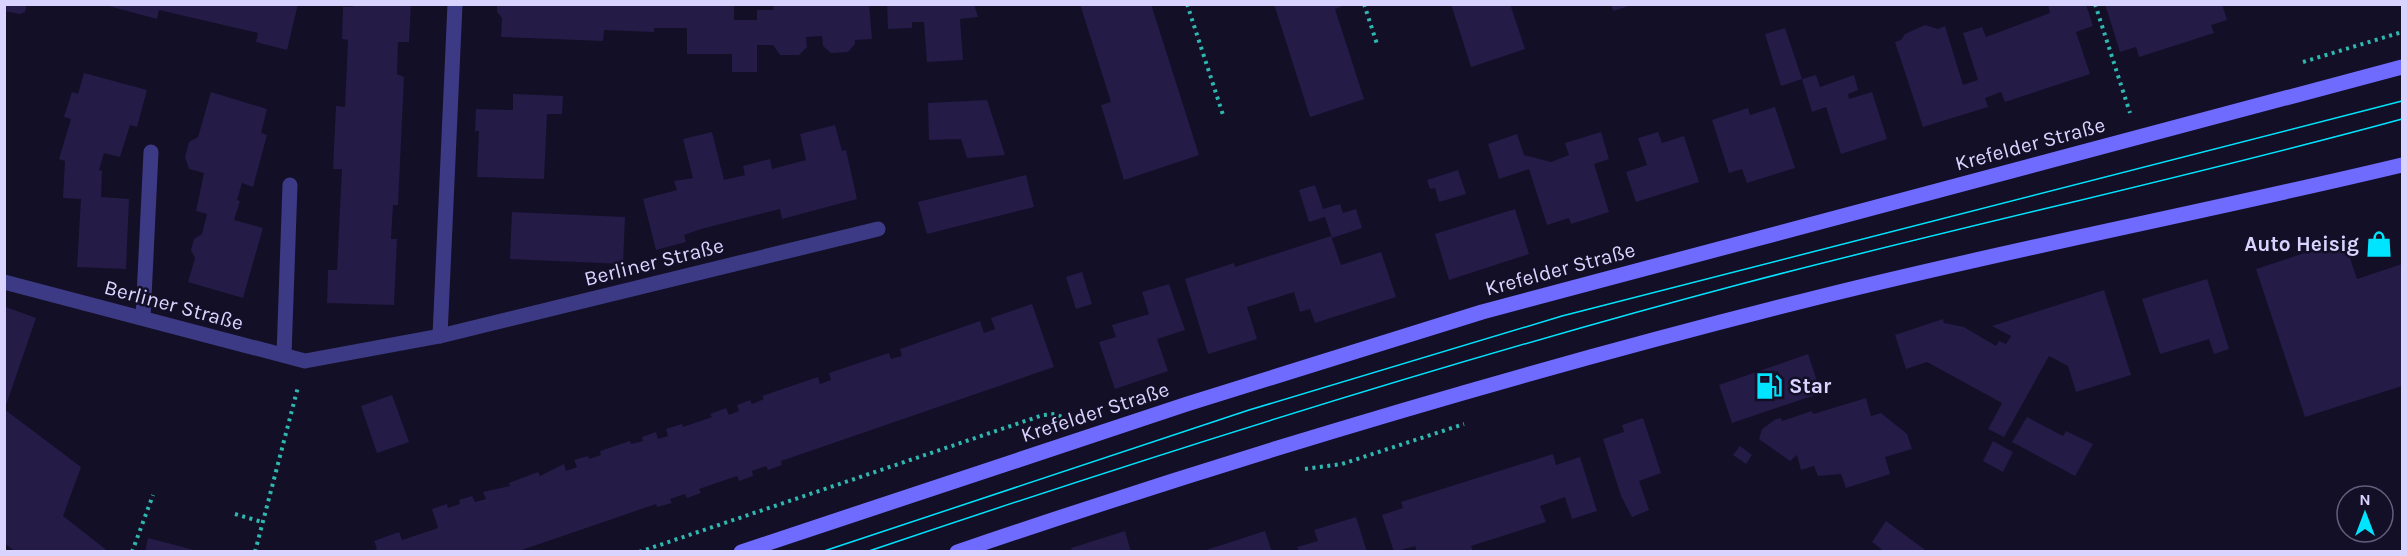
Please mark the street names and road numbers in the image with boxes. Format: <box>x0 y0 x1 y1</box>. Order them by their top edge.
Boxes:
street label: Krefelder Straße <box>1952 112 2108 176</box>
street label: Berliner Straße <box>582 233 726 291</box>
street label: Krefelder Straße <box>1482 237 1638 301</box>
street label: Berliner Straße <box>102 275 246 335</box>
street label: Krefelder Straße <box>1018 377 1172 447</box>

